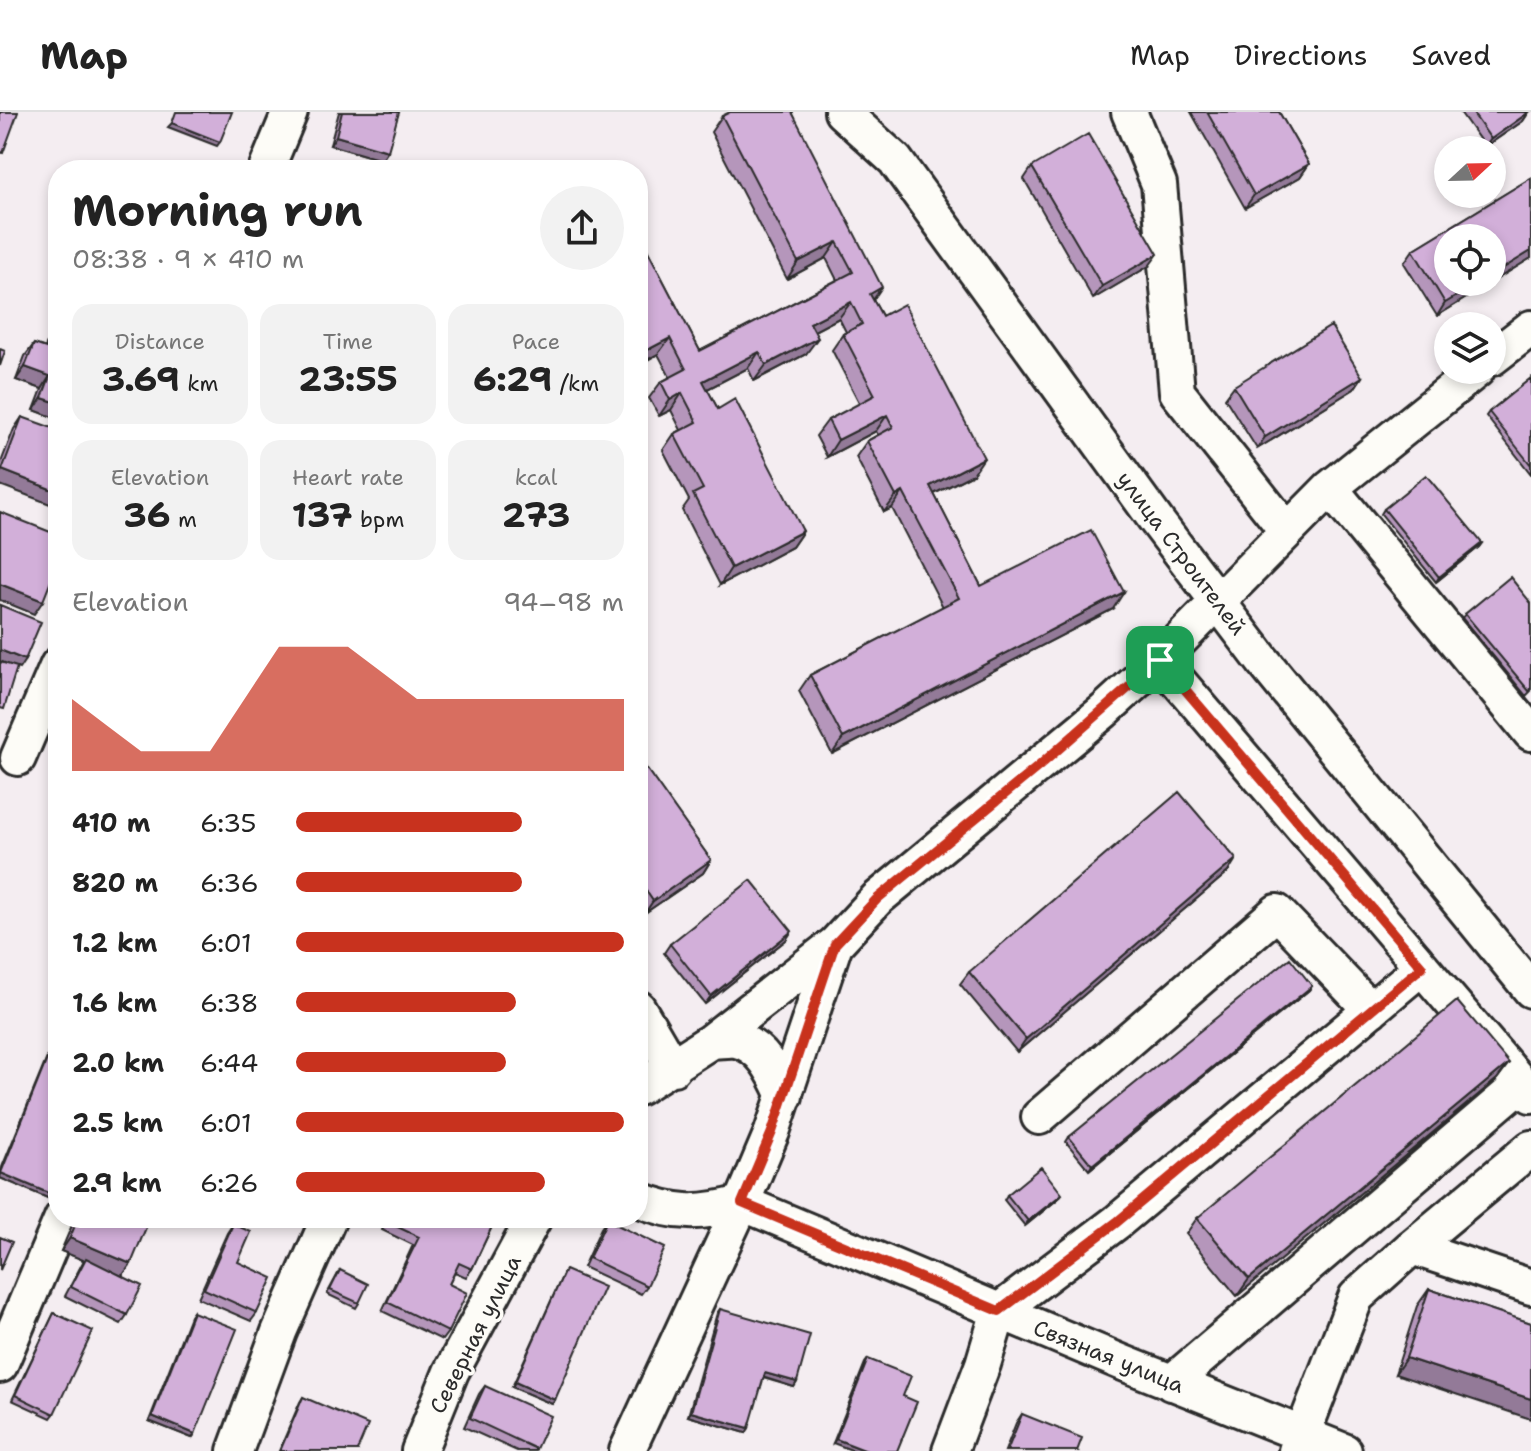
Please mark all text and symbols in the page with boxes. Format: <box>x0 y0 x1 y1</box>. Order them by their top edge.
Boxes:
text: Map <box>40 30 128 81</box>
text: Map <box>1130 36 1190 74</box>
text: Directions <box>1234 36 1368 74</box>
text: Saved <box>1412 36 1491 74</box>
north arrow <box>1434 136 1506 208</box>
map controls <box>1434 136 1506 384</box>
text: Morning run <box>72 181 363 240</box>
button: share <box>540 186 624 270</box>
button: locate <box>1434 224 1506 296</box>
text: 08:38 · 9 × 410 m <box>72 241 304 276</box>
button: layers <box>1434 312 1506 384</box>
text: Distance <box>115 327 205 356</box>
text: Time <box>323 327 373 356</box>
text: Pace <box>512 327 560 356</box>
text: 3.69 <box>102 356 180 402</box>
text: 23:55 <box>298 356 398 402</box>
text: 6:29 <box>473 356 552 402</box>
text: km <box>180 369 218 398</box>
text: /km <box>552 369 599 398</box>
text: Elevation <box>111 463 209 492</box>
text: Heart rate <box>292 463 404 492</box>
text: kcal <box>515 463 557 492</box>
street label: улица Строителей <box>1110 466 1253 641</box>
text: 36 <box>123 492 171 538</box>
text: 137 <box>292 492 353 538</box>
text: 273 <box>502 492 570 538</box>
text: m <box>171 505 197 534</box>
text: bpm <box>353 505 404 534</box>
text: Elevation <box>72 584 188 619</box>
text: 94–98 m <box>503 584 624 619</box>
pin <box>1126 626 1194 694</box>
icon: arrive <box>1138 638 1182 682</box>
text: 410 m <box>72 805 150 840</box>
text: 6:35 <box>200 805 256 840</box>
text: 820 m <box>72 865 158 900</box>
text: 6:36 <box>200 865 259 900</box>
text: 1.2 km <box>72 925 157 960</box>
text: 6:01 <box>200 925 252 960</box>
text: 1.6 km <box>72 985 157 1020</box>
text: 6:38 <box>200 985 259 1020</box>
text: 2.0 km <box>72 1045 164 1080</box>
text: 6:44 <box>200 1045 259 1080</box>
text: 2.5 km <box>72 1105 163 1140</box>
text: 6:01 <box>200 1105 252 1140</box>
text: 2.9 km <box>72 1165 162 1200</box>
text: 6:26 <box>200 1165 258 1200</box>
street label: Северная улица <box>423 1250 528 1418</box>
street label: Связная улица <box>1029 1313 1189 1400</box>

